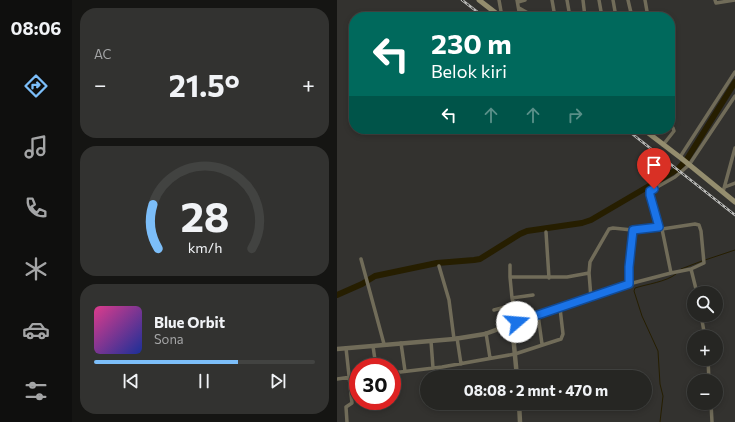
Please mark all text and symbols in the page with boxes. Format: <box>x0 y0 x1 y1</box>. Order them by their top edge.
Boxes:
text: 08:06 <box>11 17 61 39</box>
text: 230 m <box>431 26 512 60</box>
icon: left <box>365 28 417 80</box>
text: AC <box>94 46 112 62</box>
text: Belok kiri <box>431 60 507 82</box>
text: 21.5° <box>169 66 240 103</box>
text: − <box>94 71 107 98</box>
text: + <box>302 71 315 98</box>
icon: directions <box>22 72 50 100</box>
icon: left <box>438 104 460 126</box>
icon: ahead <box>480 104 502 126</box>
icon: ahead <box>522 104 544 126</box>
icon: right <box>564 104 586 126</box>
icon: music <box>22 133 50 161</box>
pin <box>637 148 671 189</box>
icon: arrive <box>643 154 665 176</box>
text: 28 <box>180 190 229 241</box>
icon: phone <box>22 194 50 222</box>
text: km/h <box>187 238 222 256</box>
icon: climate <box>22 255 50 283</box>
map controls <box>687 286 723 410</box>
button: search <box>687 286 723 322</box>
position arrow <box>496 301 538 343</box>
text: Blue Orbit <box>154 313 225 331</box>
icon: car <box>22 316 50 344</box>
button: + <box>687 330 723 366</box>
text: Sona <box>154 331 184 347</box>
speed limit sign: 30 <box>349 358 401 410</box>
icon: previous <box>120 370 142 392</box>
icon: pause <box>193 370 215 392</box>
icon: next <box>267 370 289 392</box>
button: − <box>687 374 723 410</box>
icon: filters <box>22 377 50 405</box>
text: 08:08 · 2 mnt · 470 m <box>464 381 608 399</box>

